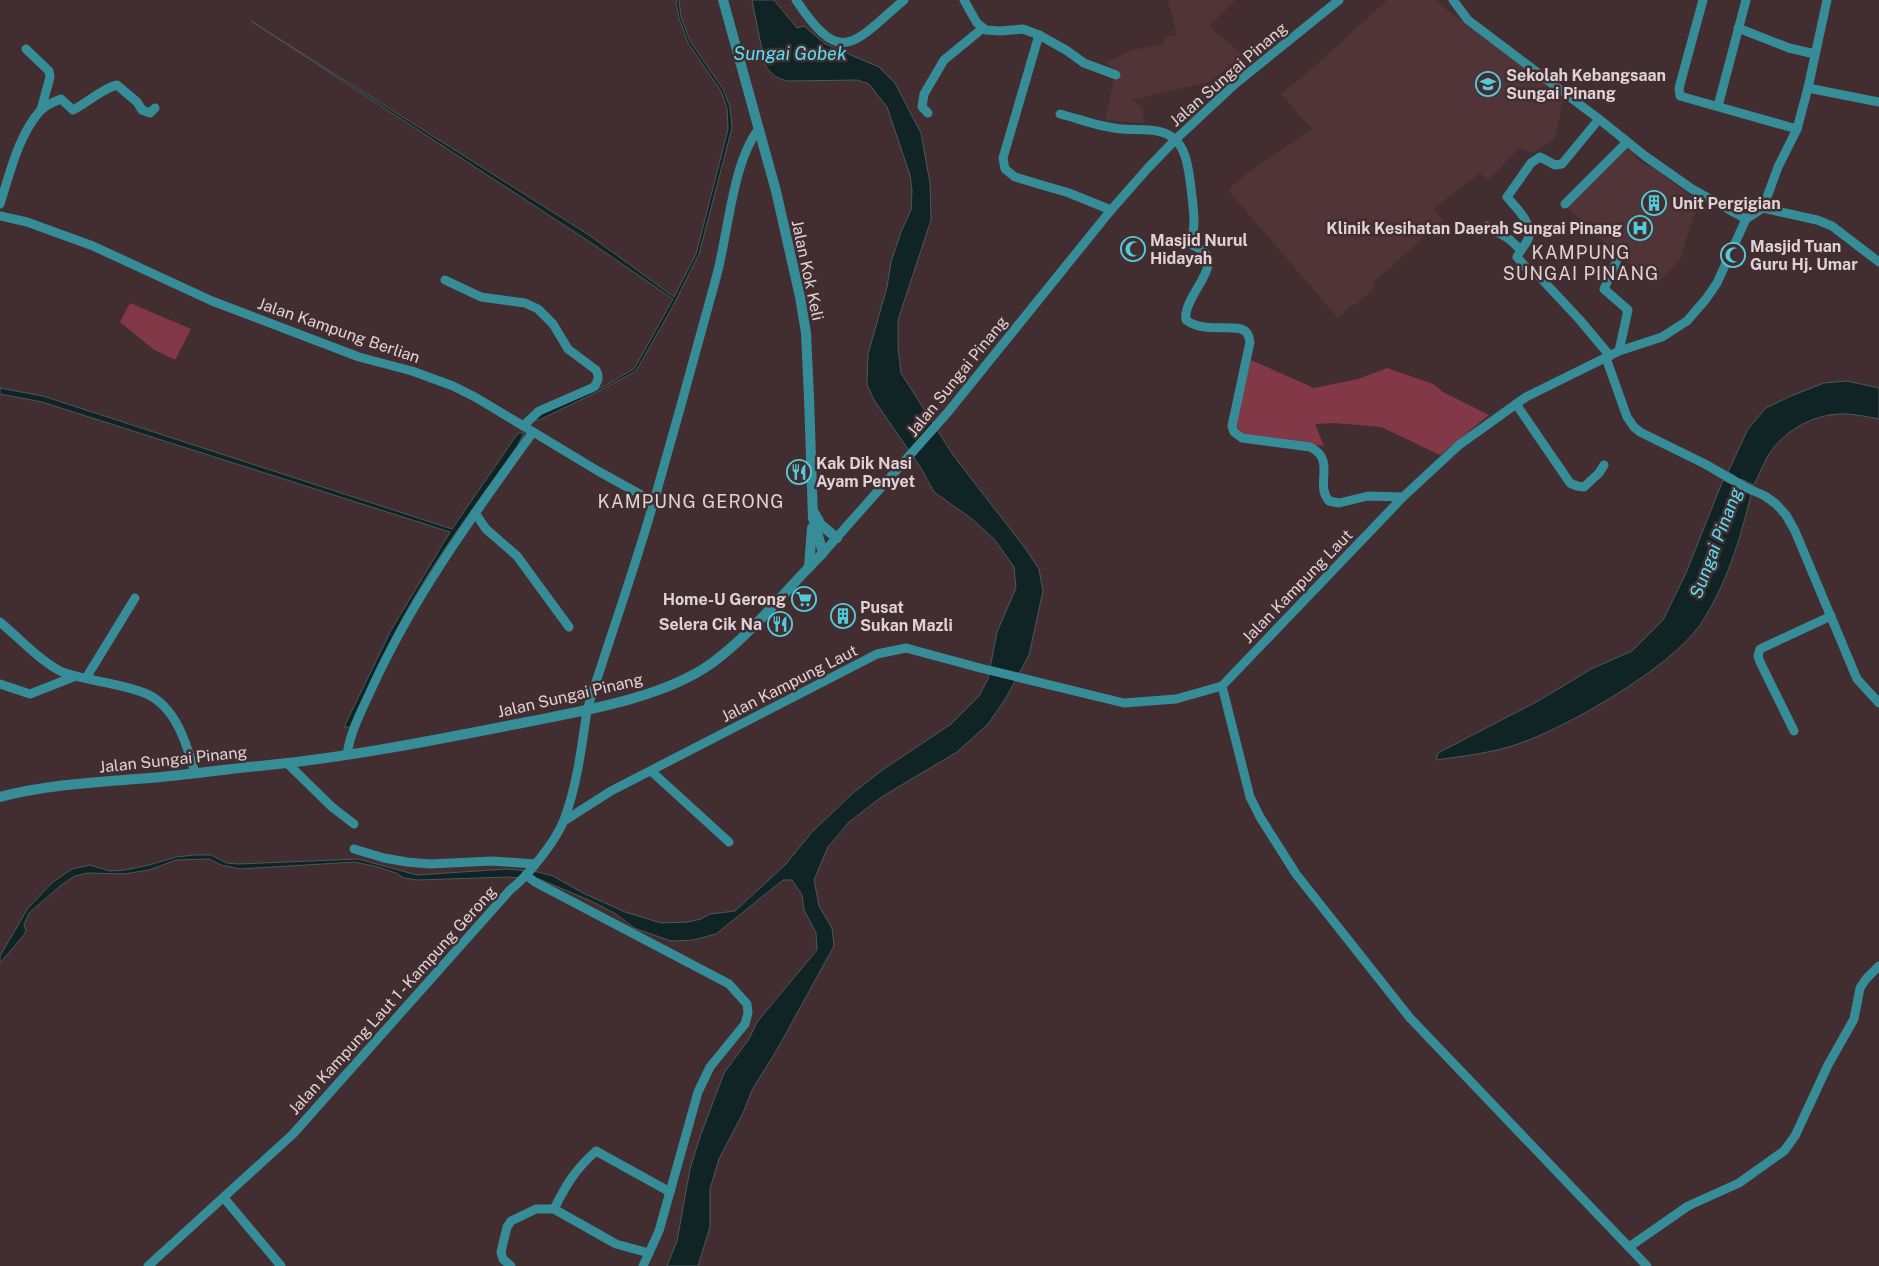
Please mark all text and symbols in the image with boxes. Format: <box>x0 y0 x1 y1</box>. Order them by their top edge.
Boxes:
street label: Jalan Sungai Pinang <box>1166 18 1291 130</box>
water label: Sungai Gobek <box>733 43 847 64</box>
place label: Sekolah Kebangsaan Sungai Pinang <box>1506 66 1666 103</box>
school or university icon: Sekolah Kebangsaan Sungai Pinang <box>1475 71 1501 97</box>
building icon: Unit Pergigian <box>1641 190 1667 216</box>
place label: Unit Pergigian <box>1672 194 1781 213</box>
hospital icon: Klinik Kesihatan Daerah Sungai Pinang <box>1627 215 1653 241</box>
street label: Jalan Kok Keli <box>788 218 827 322</box>
place label: Klinik Kesihatan Daerah Sungai Pinang <box>1326 219 1622 238</box>
place label: Masjid Nurul Hidayah <box>1150 231 1248 268</box>
mosque icon: Masjid Nurul Hidayah <box>1120 236 1146 262</box>
place label: Masjid Tuan Guru Hj. Umar <box>1750 237 1858 274</box>
district label: KAMPUNG SUNGAI PINANG <box>1503 242 1659 284</box>
mosque icon: Masjid Tuan Guru Hj. Umar <box>1720 242 1746 268</box>
street label: Jalan Kampung Berlian <box>255 294 422 367</box>
street label: Jalan Sungai Pinang <box>903 312 1012 440</box>
place label: Kak Dik Nasi Ayam Penyet <box>816 454 916 491</box>
restaurant icon: Kak Dik Nasi Ayam Penyet <box>786 459 812 485</box>
water label: Sungai Pinang <box>1685 484 1746 601</box>
district label: KAMPUNG GERONG <box>598 491 784 512</box>
street label: Jalan Kampung Laut <box>1238 526 1356 647</box>
supermarket icon: Home-U Gerong <box>791 586 817 612</box>
place label: Home-U Gerong <box>663 590 786 609</box>
place label: Pusat Sukan Mazli <box>860 598 953 635</box>
building icon: Pusat Sukan Mazli <box>830 603 856 629</box>
restaurant icon: Selera Cik Na <box>767 611 793 637</box>
place label: Selera Cik Na <box>658 615 762 634</box>
street label: Jalan Kampung Laut <box>718 641 861 726</box>
street label: Jalan Sungai Pinang <box>495 669 645 722</box>
street label: Jalan Sungai Pinang <box>98 742 248 777</box>
street label: Jalan Kampung Laut 1 - Kampung Gerong <box>285 882 500 1119</box>

